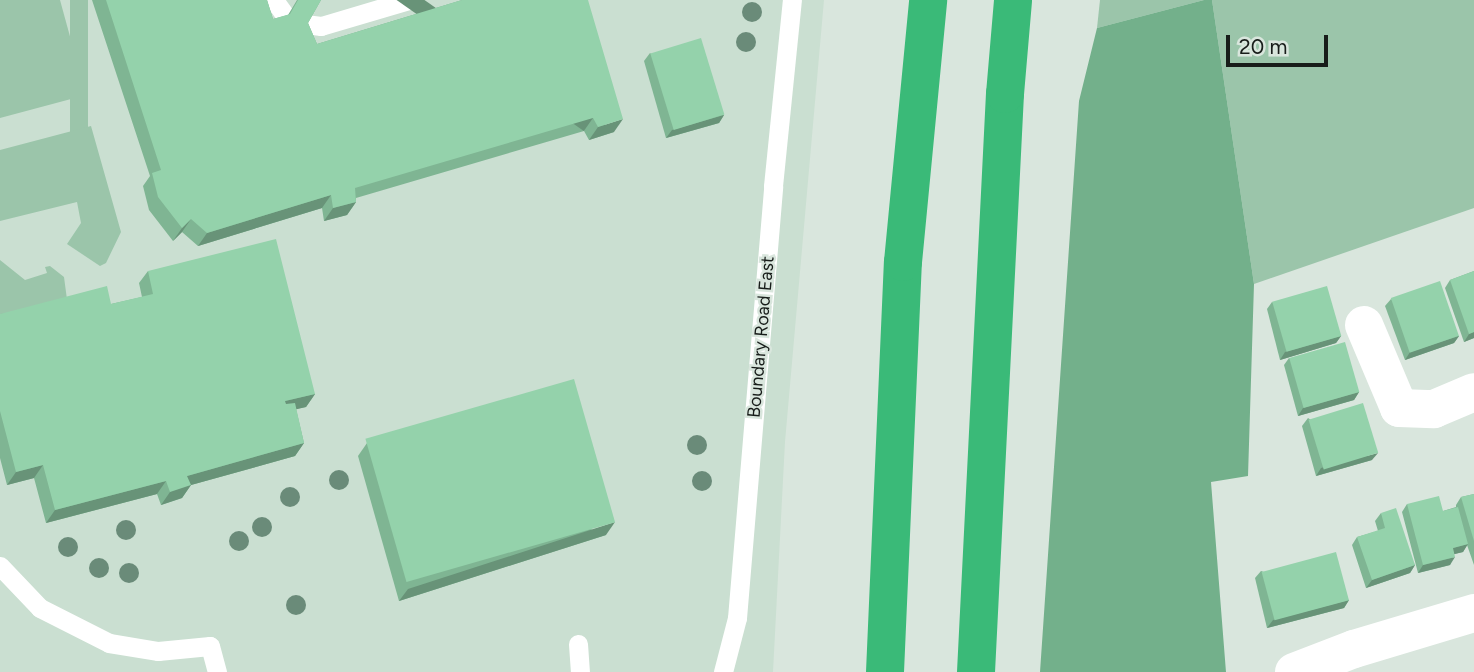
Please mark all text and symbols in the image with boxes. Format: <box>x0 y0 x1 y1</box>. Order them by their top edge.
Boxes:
scale bar <box>1229 21 1330 65</box>
text: 20 m <box>1239 34 1287 59</box>
street label: Boundary Road East <box>743 255 779 419</box>

